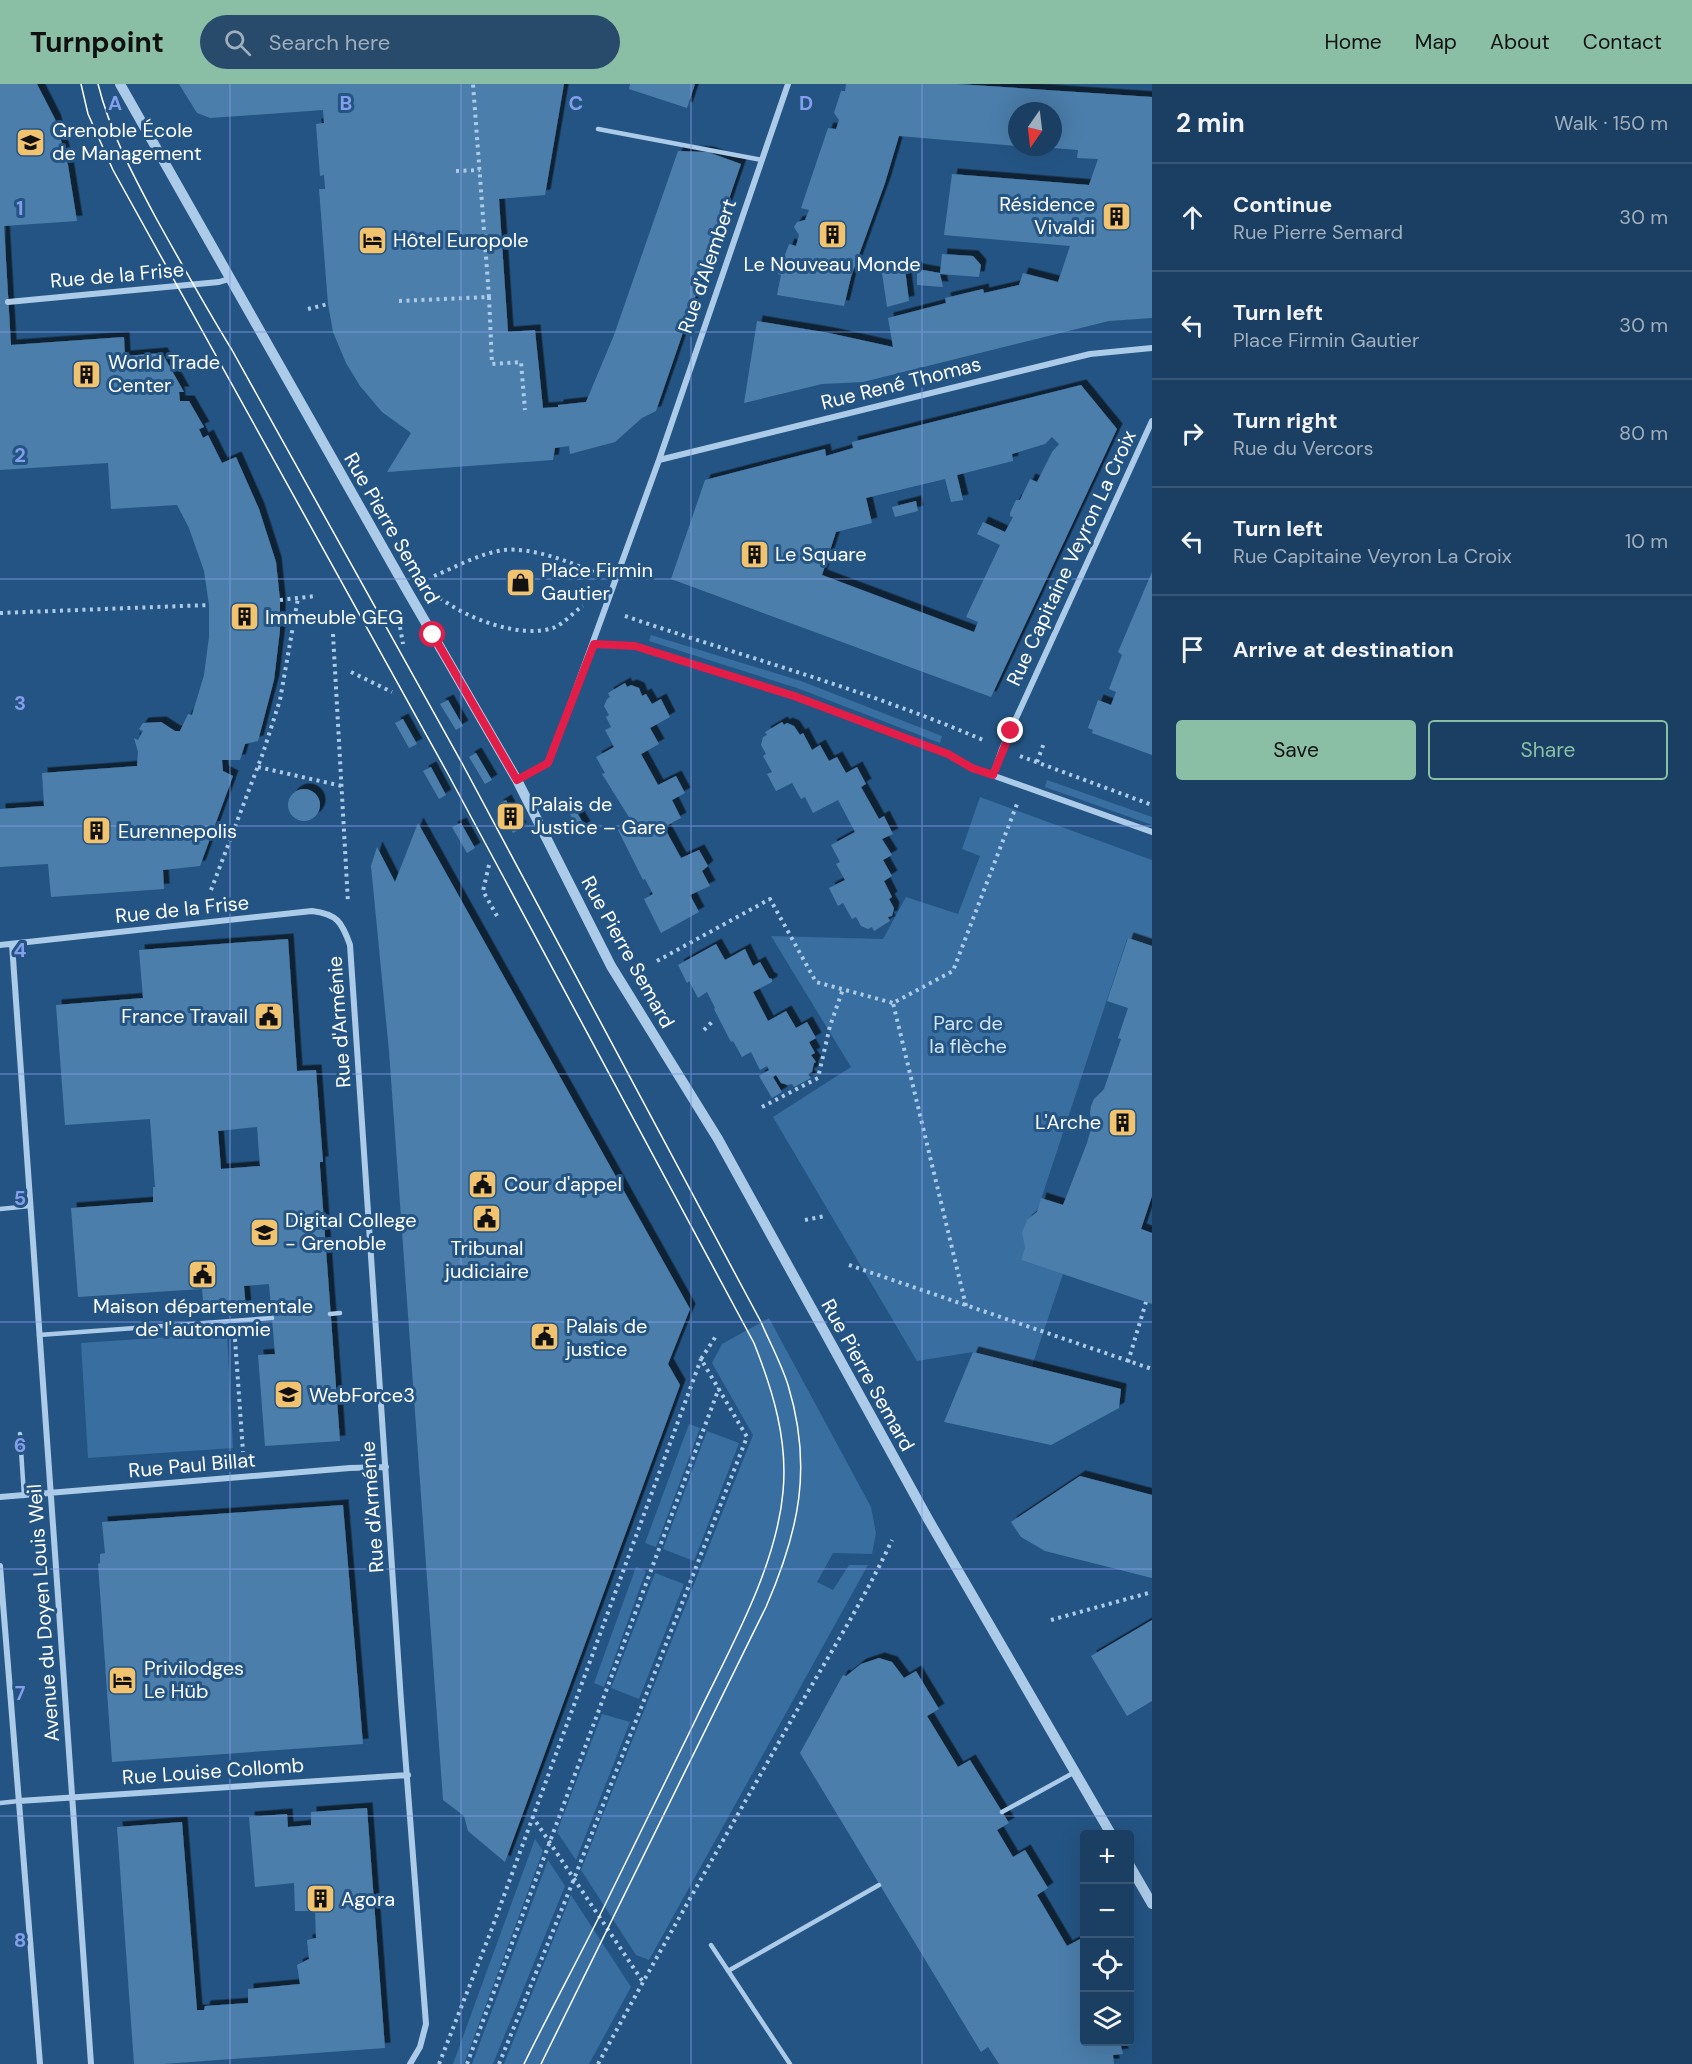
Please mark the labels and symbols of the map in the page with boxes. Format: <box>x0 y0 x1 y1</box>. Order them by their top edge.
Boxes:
text: A <box>108 90 122 116</box>
text: B <box>340 90 352 116</box>
text: C <box>569 90 583 116</box>
text: D <box>799 90 813 116</box>
north arrow <box>1008 102 1062 156</box>
place label: Grenoble École de Management <box>52 117 202 166</box>
school or university icon: Grenoble École de Management <box>15 126 47 158</box>
place label: Résidence Vivaldi <box>999 191 1095 240</box>
text: 1 <box>16 195 24 221</box>
street label: Rue d'Alembert <box>672 195 742 337</box>
building icon: Résidence Vivaldi <box>1100 200 1132 232</box>
building icon: Le Nouveau Monde <box>816 218 848 250</box>
hotel icon: Hôtel Europole <box>356 224 388 256</box>
place label: Hôtel Europole <box>393 227 529 253</box>
place label: Le Nouveau Monde <box>743 251 921 277</box>
street label: Rue de la Frise <box>49 256 185 294</box>
place label: World Trade Center <box>108 349 220 398</box>
street label: Rue René Thomas <box>818 351 984 415</box>
building icon: World Trade Center <box>71 358 103 390</box>
street label: Rue Capitaine Veyron La Croix <box>1000 426 1142 690</box>
text: 2 <box>14 442 26 468</box>
street label: Rue Pierre Semard <box>338 448 446 608</box>
building icon: Le Square <box>738 538 770 570</box>
place label: Le Square <box>775 541 867 567</box>
place label: Place Firmin Gautier <box>541 557 653 606</box>
shop icon: Place Firmin Gautier <box>504 566 536 598</box>
building icon: Immeuble GEG <box>228 601 260 633</box>
place label: Immeuble GEG <box>265 604 403 630</box>
route start <box>419 621 445 647</box>
text: 3 <box>14 690 26 716</box>
route end <box>997 717 1023 743</box>
place label: Palais de Justice – Gare <box>531 791 666 840</box>
building icon: Palais de Justice – Gare <box>494 800 526 832</box>
building icon: Eurennepolis <box>81 815 113 847</box>
place label: Eurennepolis <box>118 818 237 844</box>
street label: Rue Pierre Semard <box>575 871 681 1033</box>
street label: Rue de la Frise <box>114 889 250 929</box>
text: 4 <box>14 937 27 963</box>
street label: Rue d'Arménie <box>321 955 357 1089</box>
public building icon: France Travail <box>253 1000 285 1032</box>
place label: France Travail <box>121 1003 248 1029</box>
park label: Parc de la flèche <box>929 1010 1007 1059</box>
building icon: L'Arche <box>1106 1106 1138 1138</box>
place label: L'Arche <box>1035 1109 1101 1135</box>
public building icon: Cour d'appel <box>467 1168 499 1200</box>
place label: Cour d'appel <box>504 1171 622 1197</box>
text: 5 <box>14 1185 26 1211</box>
public building icon: Tribunal judiciaire <box>471 1202 503 1234</box>
place label: Digital College - Grenoble <box>285 1207 417 1256</box>
school or university icon: Digital College - Grenoble <box>248 1216 280 1248</box>
place label: Tribunal judiciaire <box>444 1235 529 1284</box>
public building icon: Maison départementale de l'autonomie <box>187 1259 219 1291</box>
place label: Maison départementale de l'autonomie <box>93 1293 313 1342</box>
street label: Rue Pierre Semard <box>815 1294 921 1456</box>
place label: Palais de justice <box>565 1313 647 1362</box>
public building icon: Palais de justice <box>529 1321 561 1353</box>
school or university icon: WebForce3 <box>272 1379 304 1411</box>
place label: WebForce3 <box>309 1382 415 1408</box>
text: 6 <box>14 1432 26 1458</box>
street label: Rue d'Arménie <box>354 1440 390 1574</box>
street label: Rue Paul Billat <box>127 1446 257 1484</box>
street label: Avenue du Doyen Louis Weil <box>21 1483 65 1743</box>
place label: Privilodges Le Hüb <box>144 1655 244 1704</box>
hotel icon: Privilodges Le Hüb <box>107 1664 139 1696</box>
text: 7 <box>15 1680 26 1706</box>
street label: Rue Louise Collomb <box>121 1752 305 1790</box>
building icon: Agora <box>304 1883 336 1915</box>
place label: Agora <box>341 1886 395 1912</box>
text: 8 <box>14 1927 26 1953</box>

